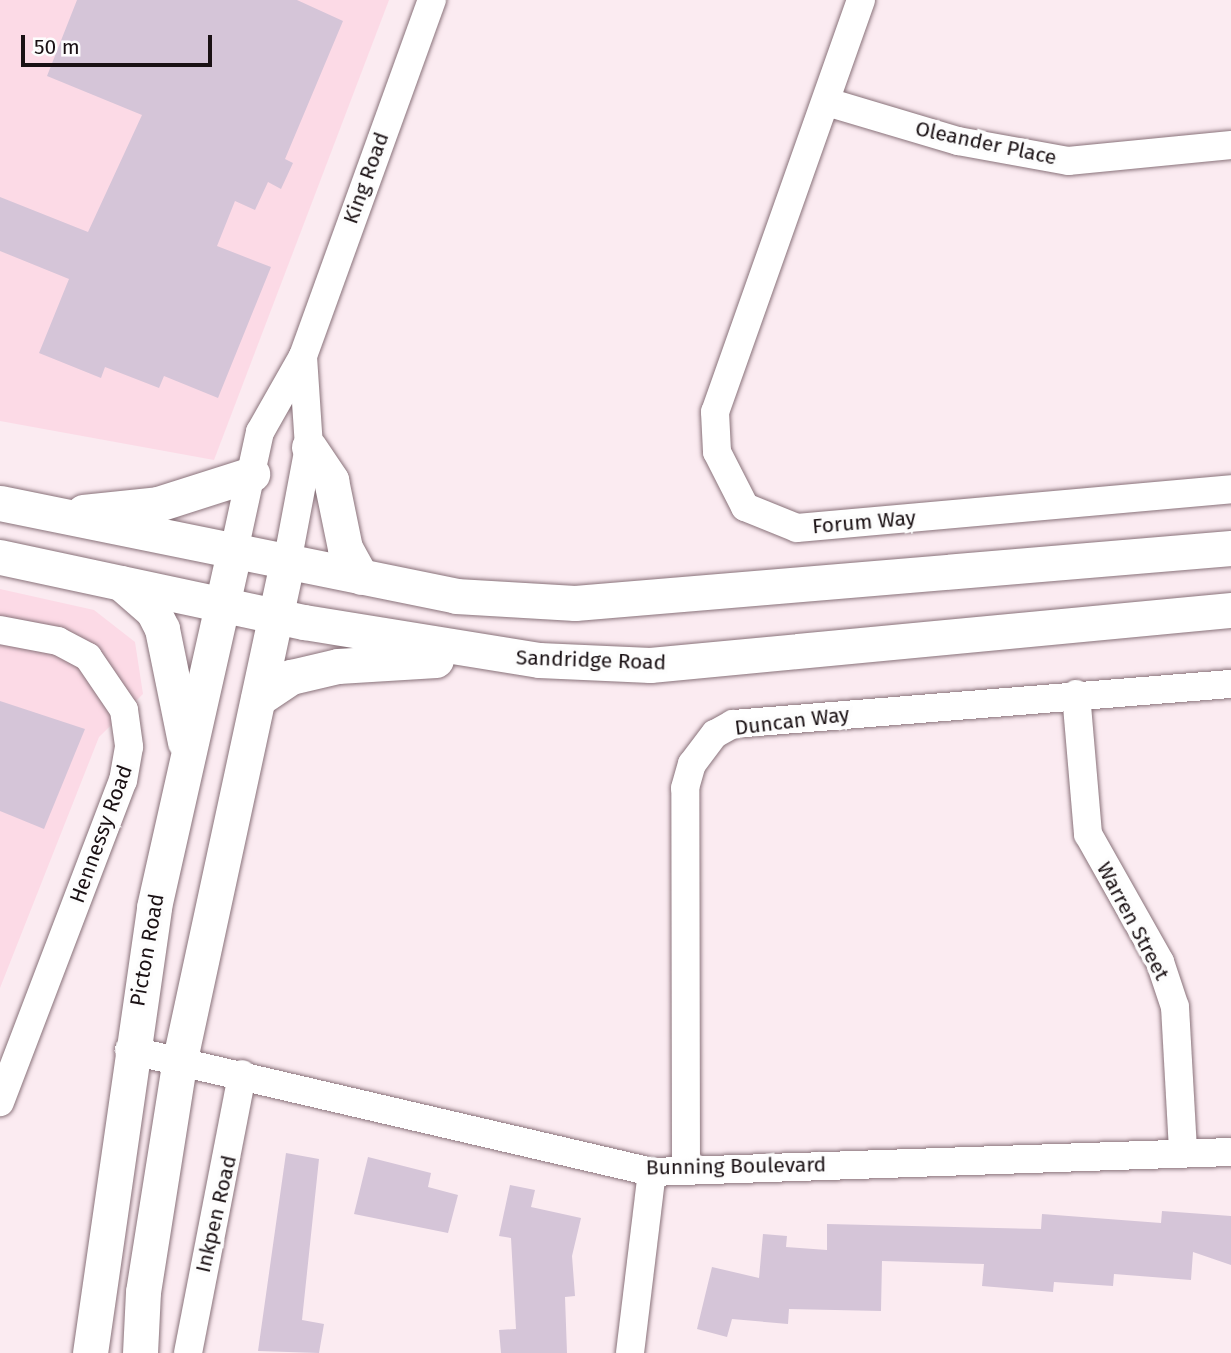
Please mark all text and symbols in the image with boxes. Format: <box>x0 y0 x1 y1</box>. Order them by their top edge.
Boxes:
scale bar <box>24 21 215 65</box>
text: 50 m <box>34 34 80 60</box>
street label: Oleander Place <box>913 116 1059 170</box>
street label: King Road <box>338 129 394 227</box>
street label: Forum Way <box>811 505 917 539</box>
street label: Sandridge Road <box>515 645 667 675</box>
street label: Duncan Way <box>733 701 851 741</box>
street label: Hennessy Road <box>64 761 138 907</box>
street label: Warren Street <box>1091 858 1175 984</box>
street label: Picton Road <box>125 892 169 1008</box>
street label: Bunning Boulevard <box>646 1152 826 1180</box>
street label: Inkpen Road <box>190 1153 242 1275</box>

